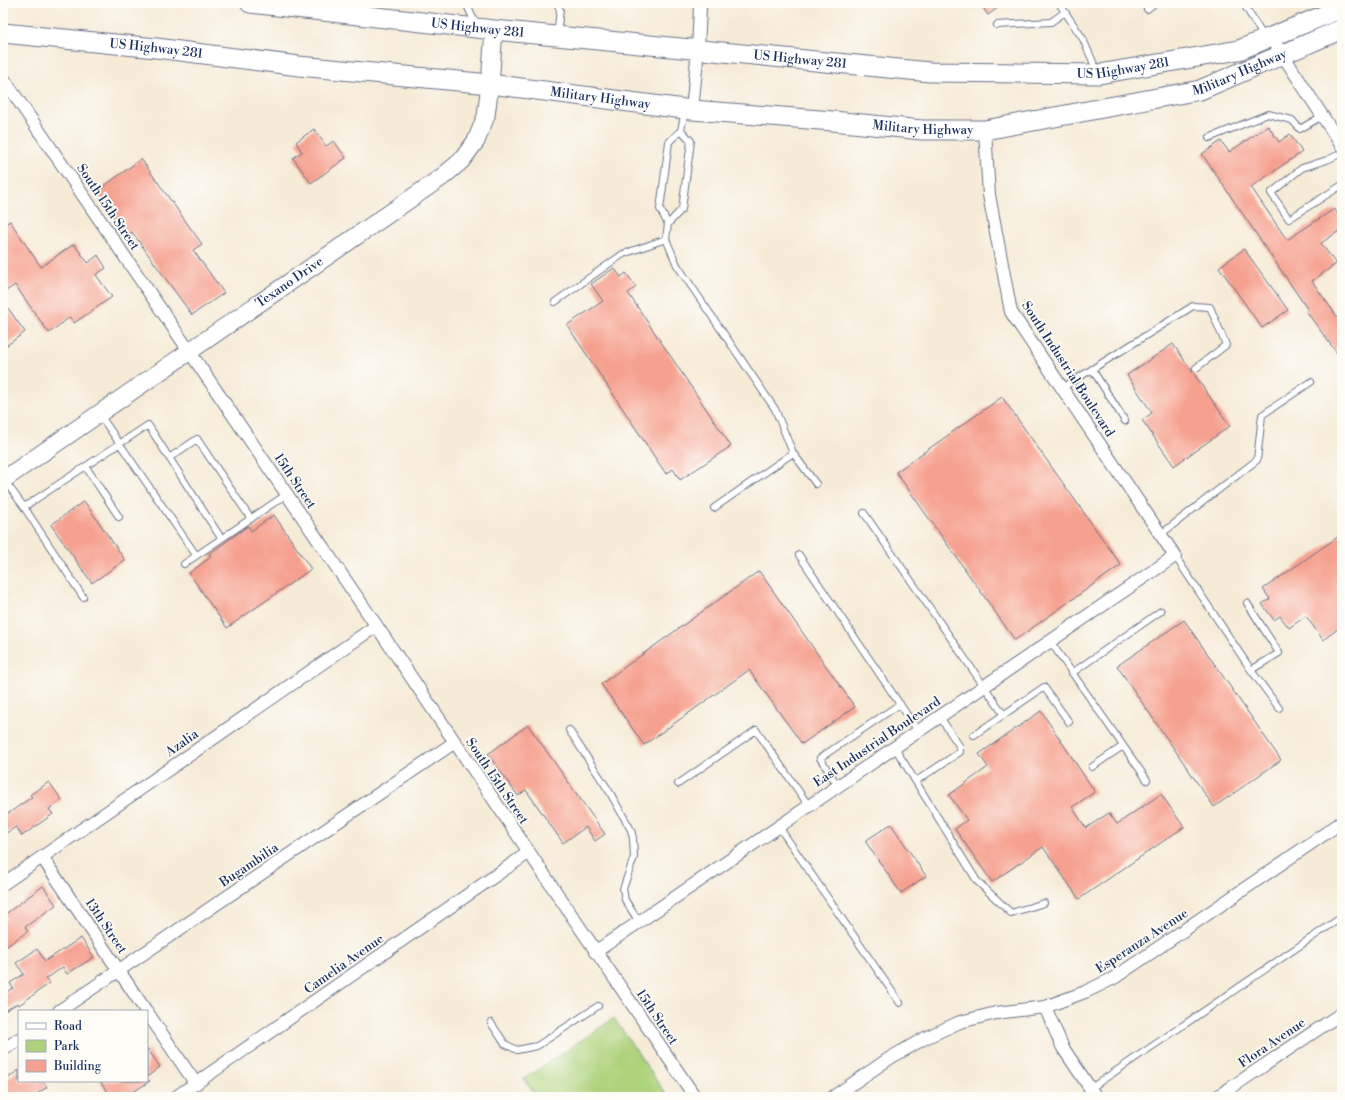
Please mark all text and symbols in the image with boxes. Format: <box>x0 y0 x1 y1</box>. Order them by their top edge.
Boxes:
street label: US Highway 281 <box>430 15 526 41</box>
street label: US Highway 281 <box>109 35 204 62</box>
street label: Military Highway <box>1191 45 1290 99</box>
street label: US Highway 281 <box>753 47 848 72</box>
street label: US Highway 281 <box>1076 54 1171 82</box>
street label: Military Highway <box>549 84 652 113</box>
street label: Military Highway <box>872 117 974 138</box>
street label: South 15th Street <box>73 161 143 254</box>
street label: Texano Drive <box>252 253 327 311</box>
street label: South Industrial Boulevard <box>1018 298 1118 440</box>
street label: 15th Street <box>271 450 320 512</box>
street label: East Industrial Boulevard <box>810 693 944 791</box>
street label: Azalia <box>162 726 202 761</box>
street label: South 15th Street <box>462 735 532 828</box>
street label: Bugambilia <box>216 839 282 891</box>
street label: 13th Street <box>82 895 131 957</box>
street label: Esperanza Avenue <box>1093 905 1192 977</box>
street label: Camelia Avenue <box>301 930 387 997</box>
street label: 15th Street <box>633 986 682 1048</box>
legend <box>18 1010 148 1082</box>
street label: Flora Avenue <box>1235 1014 1309 1071</box>
text: Road <box>54 1019 82 1034</box>
text: Park <box>54 1039 80 1054</box>
text: Building <box>53 1059 102 1074</box>

